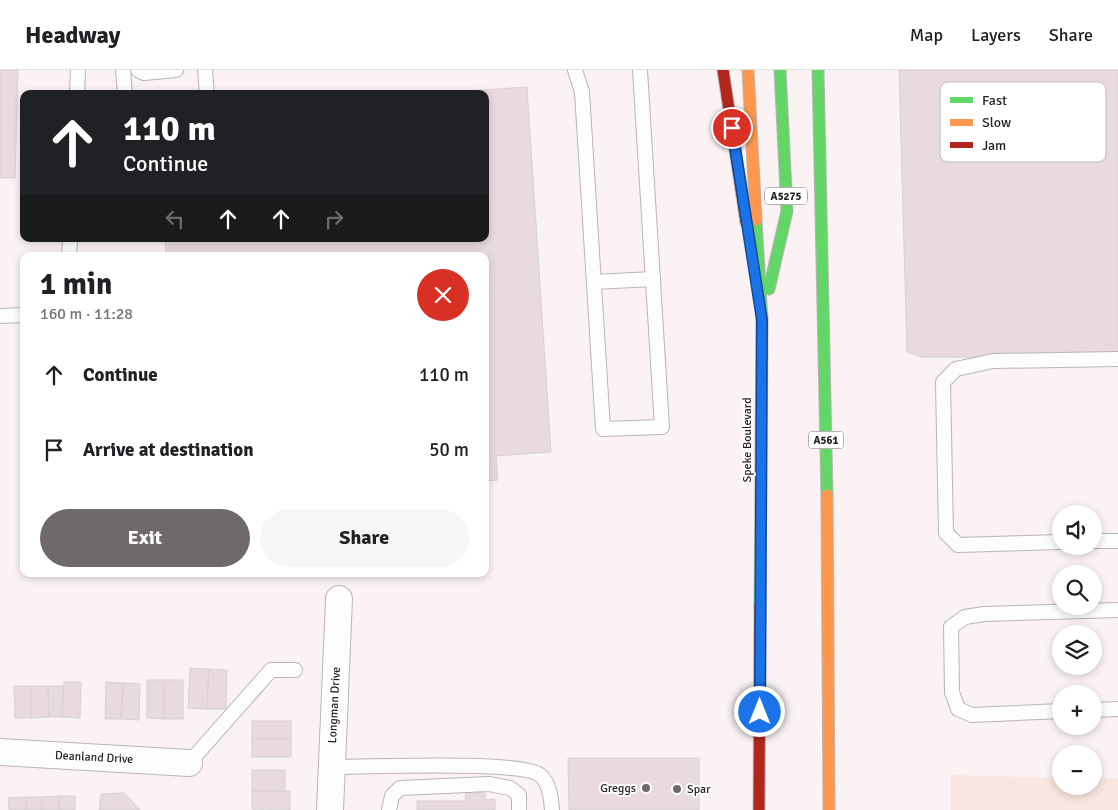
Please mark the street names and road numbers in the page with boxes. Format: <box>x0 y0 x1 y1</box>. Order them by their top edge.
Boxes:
road number: A5275 <box>765 188 807 204</box>
street label: Speke Boulevard <box>740 398 755 482</box>
road number: A561 <box>808 432 844 448</box>
street label: Longman Drive <box>325 666 344 744</box>
street label: Deanland Drive <box>54 748 134 767</box>

